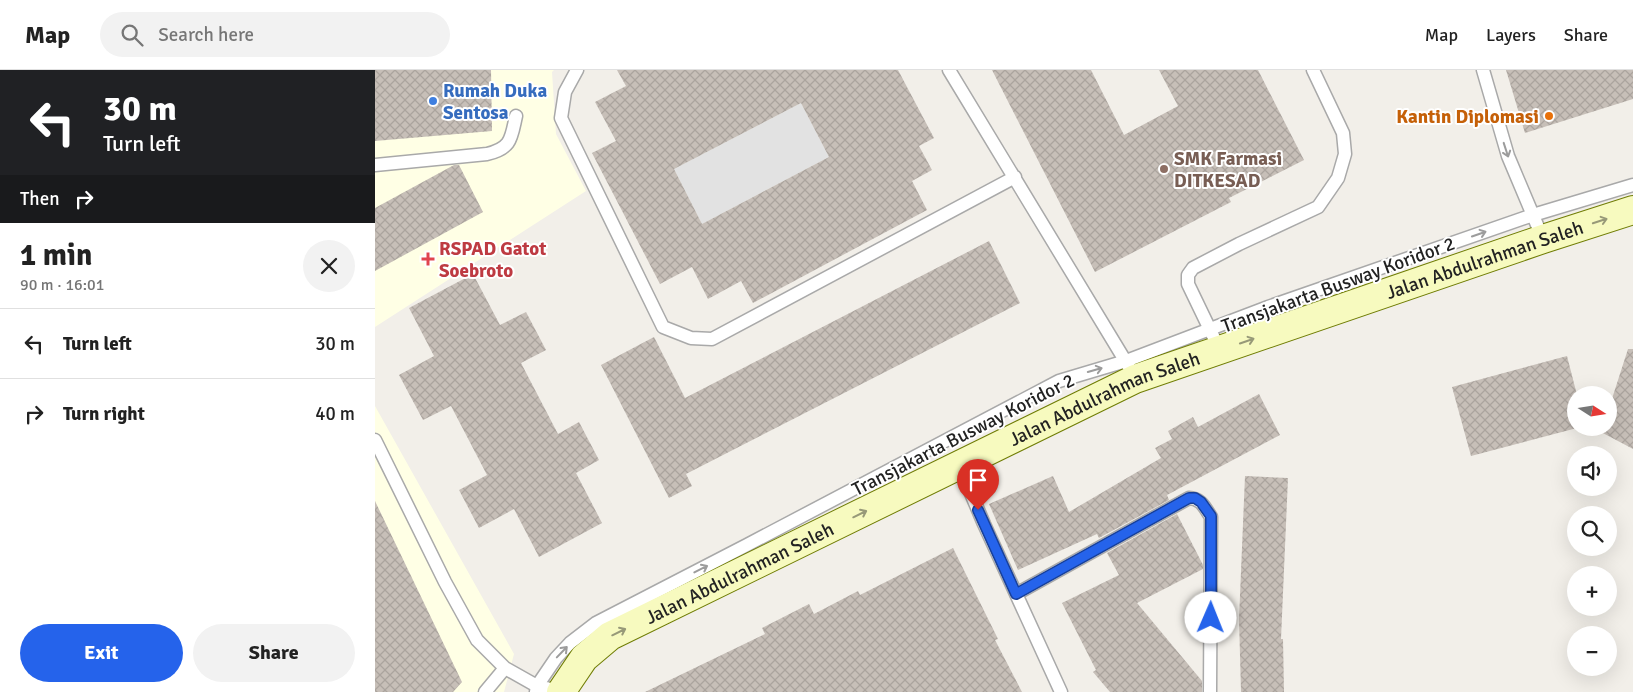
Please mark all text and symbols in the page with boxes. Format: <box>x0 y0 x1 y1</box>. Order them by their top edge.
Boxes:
search box <box>100 12 450 57</box>
text: Map <box>25 20 70 50</box>
icon: search <box>118 21 146 49</box>
text: Search here <box>158 23 254 47</box>
text: Map <box>1425 24 1458 46</box>
text: Layers <box>1486 24 1536 46</box>
text: Share <box>1564 24 1608 46</box>
place label: Rumah Duka Sentosa <box>443 79 547 125</box>
text: 30 m <box>103 87 177 130</box>
icon: left <box>20 90 85 155</box>
marker: Rumah Duka Sentosa <box>427 95 439 107</box>
place label: Kantin Diplomasi <box>1396 105 1539 129</box>
marker: Kantin Diplomasi <box>1543 110 1555 122</box>
text: Turn left <box>103 130 181 157</box>
one-way arrow <box>1502 142 1512 158</box>
place label: SMK Farmasi DITKESAD <box>1174 147 1282 193</box>
marker: SMK Farmasi DITKESAD <box>1158 163 1170 175</box>
icon: right <box>70 185 98 213</box>
text: Then <box>20 187 60 211</box>
street label: Jalan Abdulrahman Saleh <box>1383 216 1586 305</box>
one-way arrow <box>1591 216 1607 225</box>
one-way arrow <box>1471 229 1486 238</box>
street label: Transjakarta Busway Koridor 2 <box>1218 232 1458 338</box>
text: 1 min <box>20 237 92 274</box>
place label: RSPAD Gatot Soebroto <box>439 237 546 283</box>
button: close <box>303 240 355 292</box>
marker: RSPAD Gatot Soebroto <box>421 252 435 266</box>
text: 90 m · 16:01 <box>20 275 104 295</box>
icon: left <box>20 330 48 358</box>
text: Turn left <box>63 332 132 356</box>
text: 30 m <box>315 332 355 356</box>
one-way arrow <box>1239 336 1254 345</box>
street label: Jalan Abdulrahman Saleh <box>1005 347 1203 452</box>
one-way arrow <box>1087 365 1103 375</box>
street label: Transjakarta Busway Koridor 2 <box>848 368 1079 502</box>
north arrow <box>1567 386 1617 436</box>
map controls <box>1567 386 1617 676</box>
icon: right <box>20 400 48 428</box>
text: Turn right <box>63 402 145 426</box>
text: 40 m <box>315 402 355 426</box>
button: sound <box>1567 446 1617 496</box>
pin <box>957 459 999 510</box>
icon: arrive <box>964 466 992 494</box>
button: search <box>1567 506 1617 556</box>
one-way arrow <box>852 509 867 519</box>
street label: Jalan Abdulrahman Saleh <box>641 517 838 630</box>
one-way arrow <box>693 564 708 574</box>
button: + <box>1567 566 1617 616</box>
position arrow <box>1184 591 1236 643</box>
button: Exit <box>20 624 183 682</box>
button: Share <box>193 624 355 682</box>
button: − <box>1567 626 1617 676</box>
one-way arrow <box>611 627 626 636</box>
one-way arrow <box>556 645 568 658</box>

